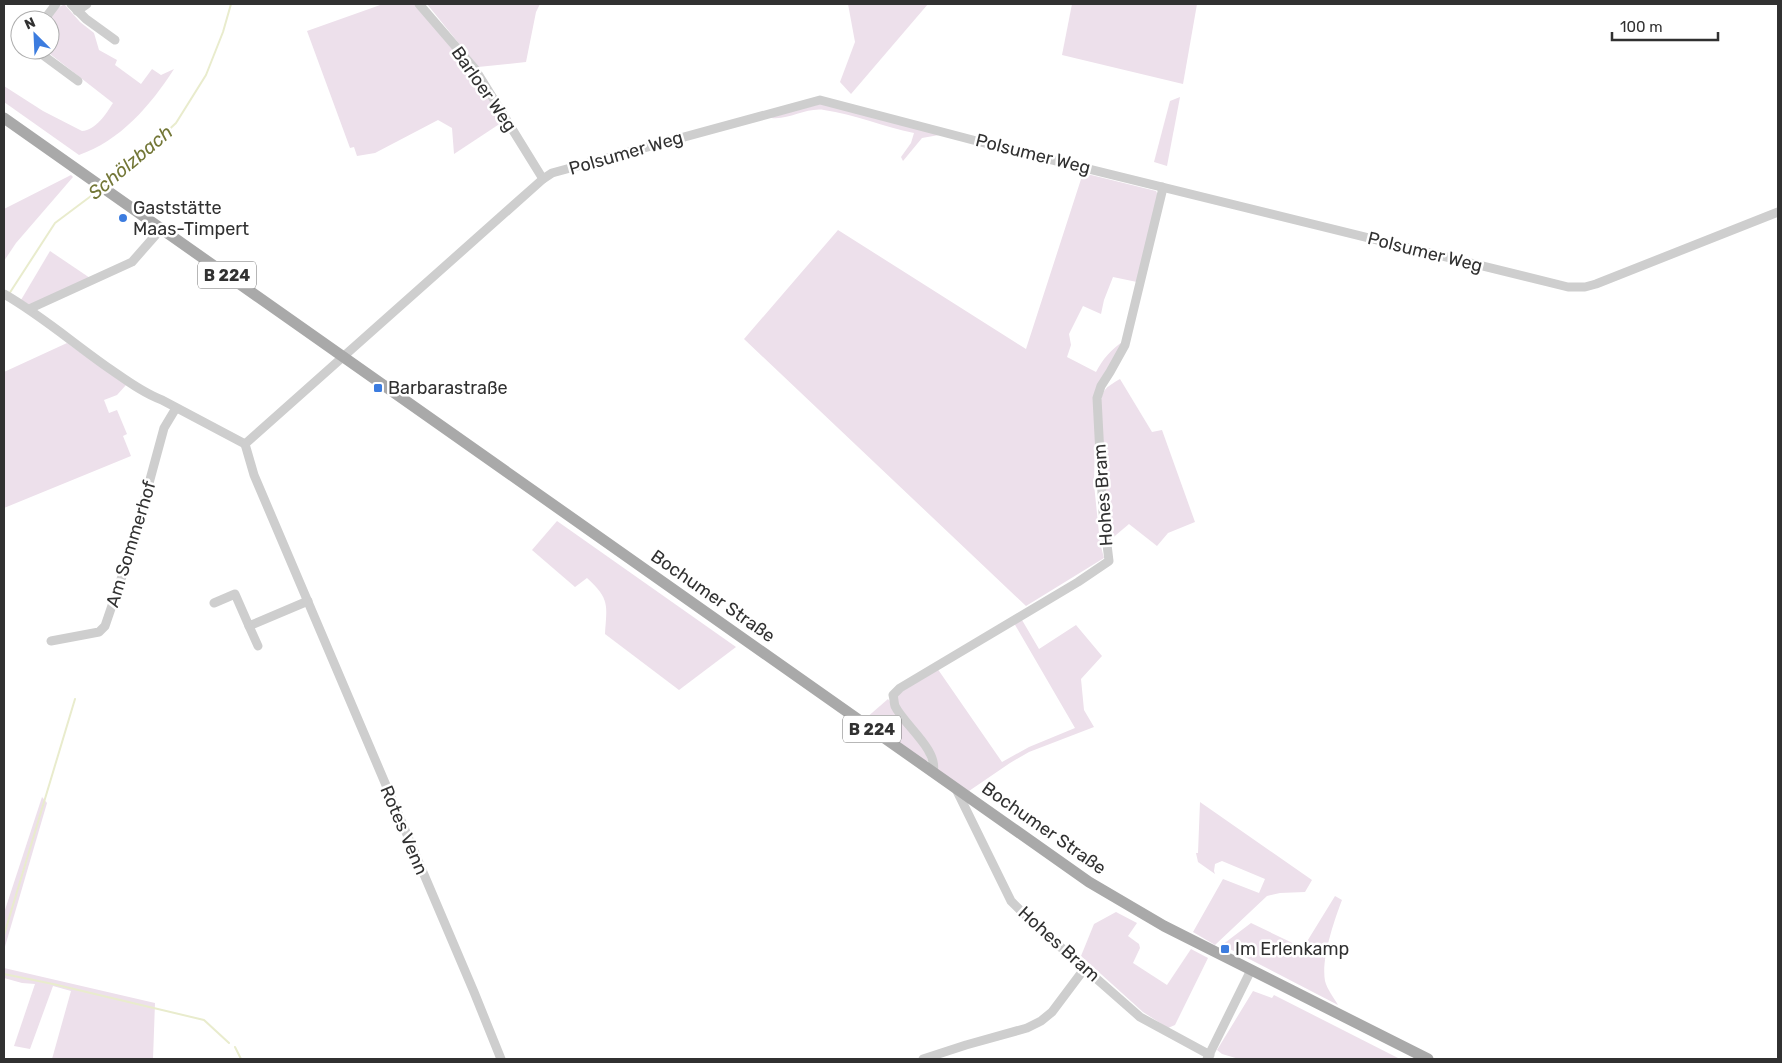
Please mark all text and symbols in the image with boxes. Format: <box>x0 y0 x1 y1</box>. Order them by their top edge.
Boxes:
north arrow <box>10 10 60 60</box>
scale bar <box>1612 10 1718 42</box>
text: N <box>22 14 38 33</box>
text: 100 m <box>1620 18 1662 36</box>
street label: Barloer Weg <box>447 42 521 136</box>
water label: Schölzbach <box>83 120 177 204</box>
street label: Polsumer Weg <box>566 126 686 180</box>
street label: Polsumer Weg <box>973 129 1093 179</box>
place label: Gaststätte Maas-Timpert <box>133 197 249 240</box>
marker: Gaststätte Maas-Timpert <box>117 212 129 224</box>
street label: Polsumer Weg <box>1365 227 1485 277</box>
road number: B 224 <box>198 262 256 288</box>
place label: Barbarastraße <box>388 377 508 399</box>
marker: Barbarastraße <box>372 382 384 394</box>
street label: Hohes Bram <box>1088 443 1118 547</box>
street label: Am Sommerhof <box>101 478 161 610</box>
street label: Bochumer Straße <box>647 545 779 647</box>
road number: B 224 <box>843 716 901 742</box>
street label: Bochumer Straße <box>978 777 1110 879</box>
street label: Rotes Venn <box>375 782 433 878</box>
street label: Hohes Bram <box>1014 902 1104 986</box>
place label: Im Erlenkamp <box>1235 938 1349 960</box>
marker: Im Erlenkamp <box>1219 943 1231 955</box>

